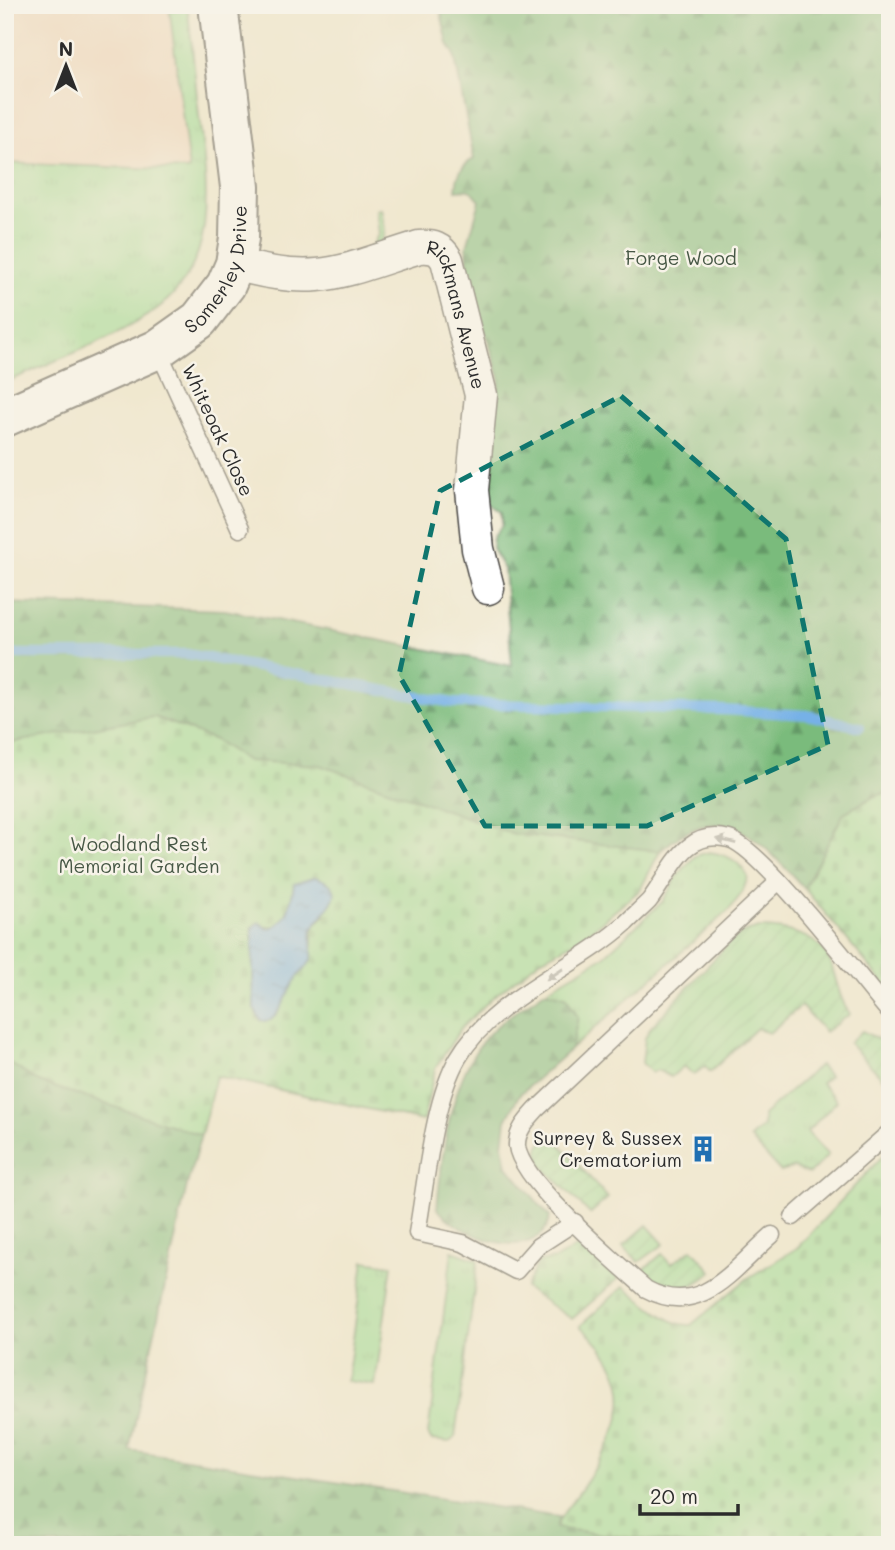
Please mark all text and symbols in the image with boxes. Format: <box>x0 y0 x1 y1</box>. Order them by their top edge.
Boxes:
north arrow <box>32 32 102 102</box>
text: N <box>59 36 73 61</box>
street label: Somerley Drive <box>179 205 252 339</box>
street label: Rickmans Avenue <box>424 234 492 392</box>
park label: Forge Wood <box>625 245 737 270</box>
street label: Whiteoak Close <box>177 360 260 500</box>
park label: Woodland Rest Memorial Garden <box>58 831 220 878</box>
one-way arrow <box>715 835 737 846</box>
one-way arrow <box>545 967 565 980</box>
place label: Surrey & Sussex Crematorium <box>533 1125 682 1172</box>
building icon: Surrey & Sussex Crematorium <box>688 1134 718 1164</box>
scale bar <box>640 1473 738 1517</box>
text: 20 m <box>650 1482 698 1509</box>

